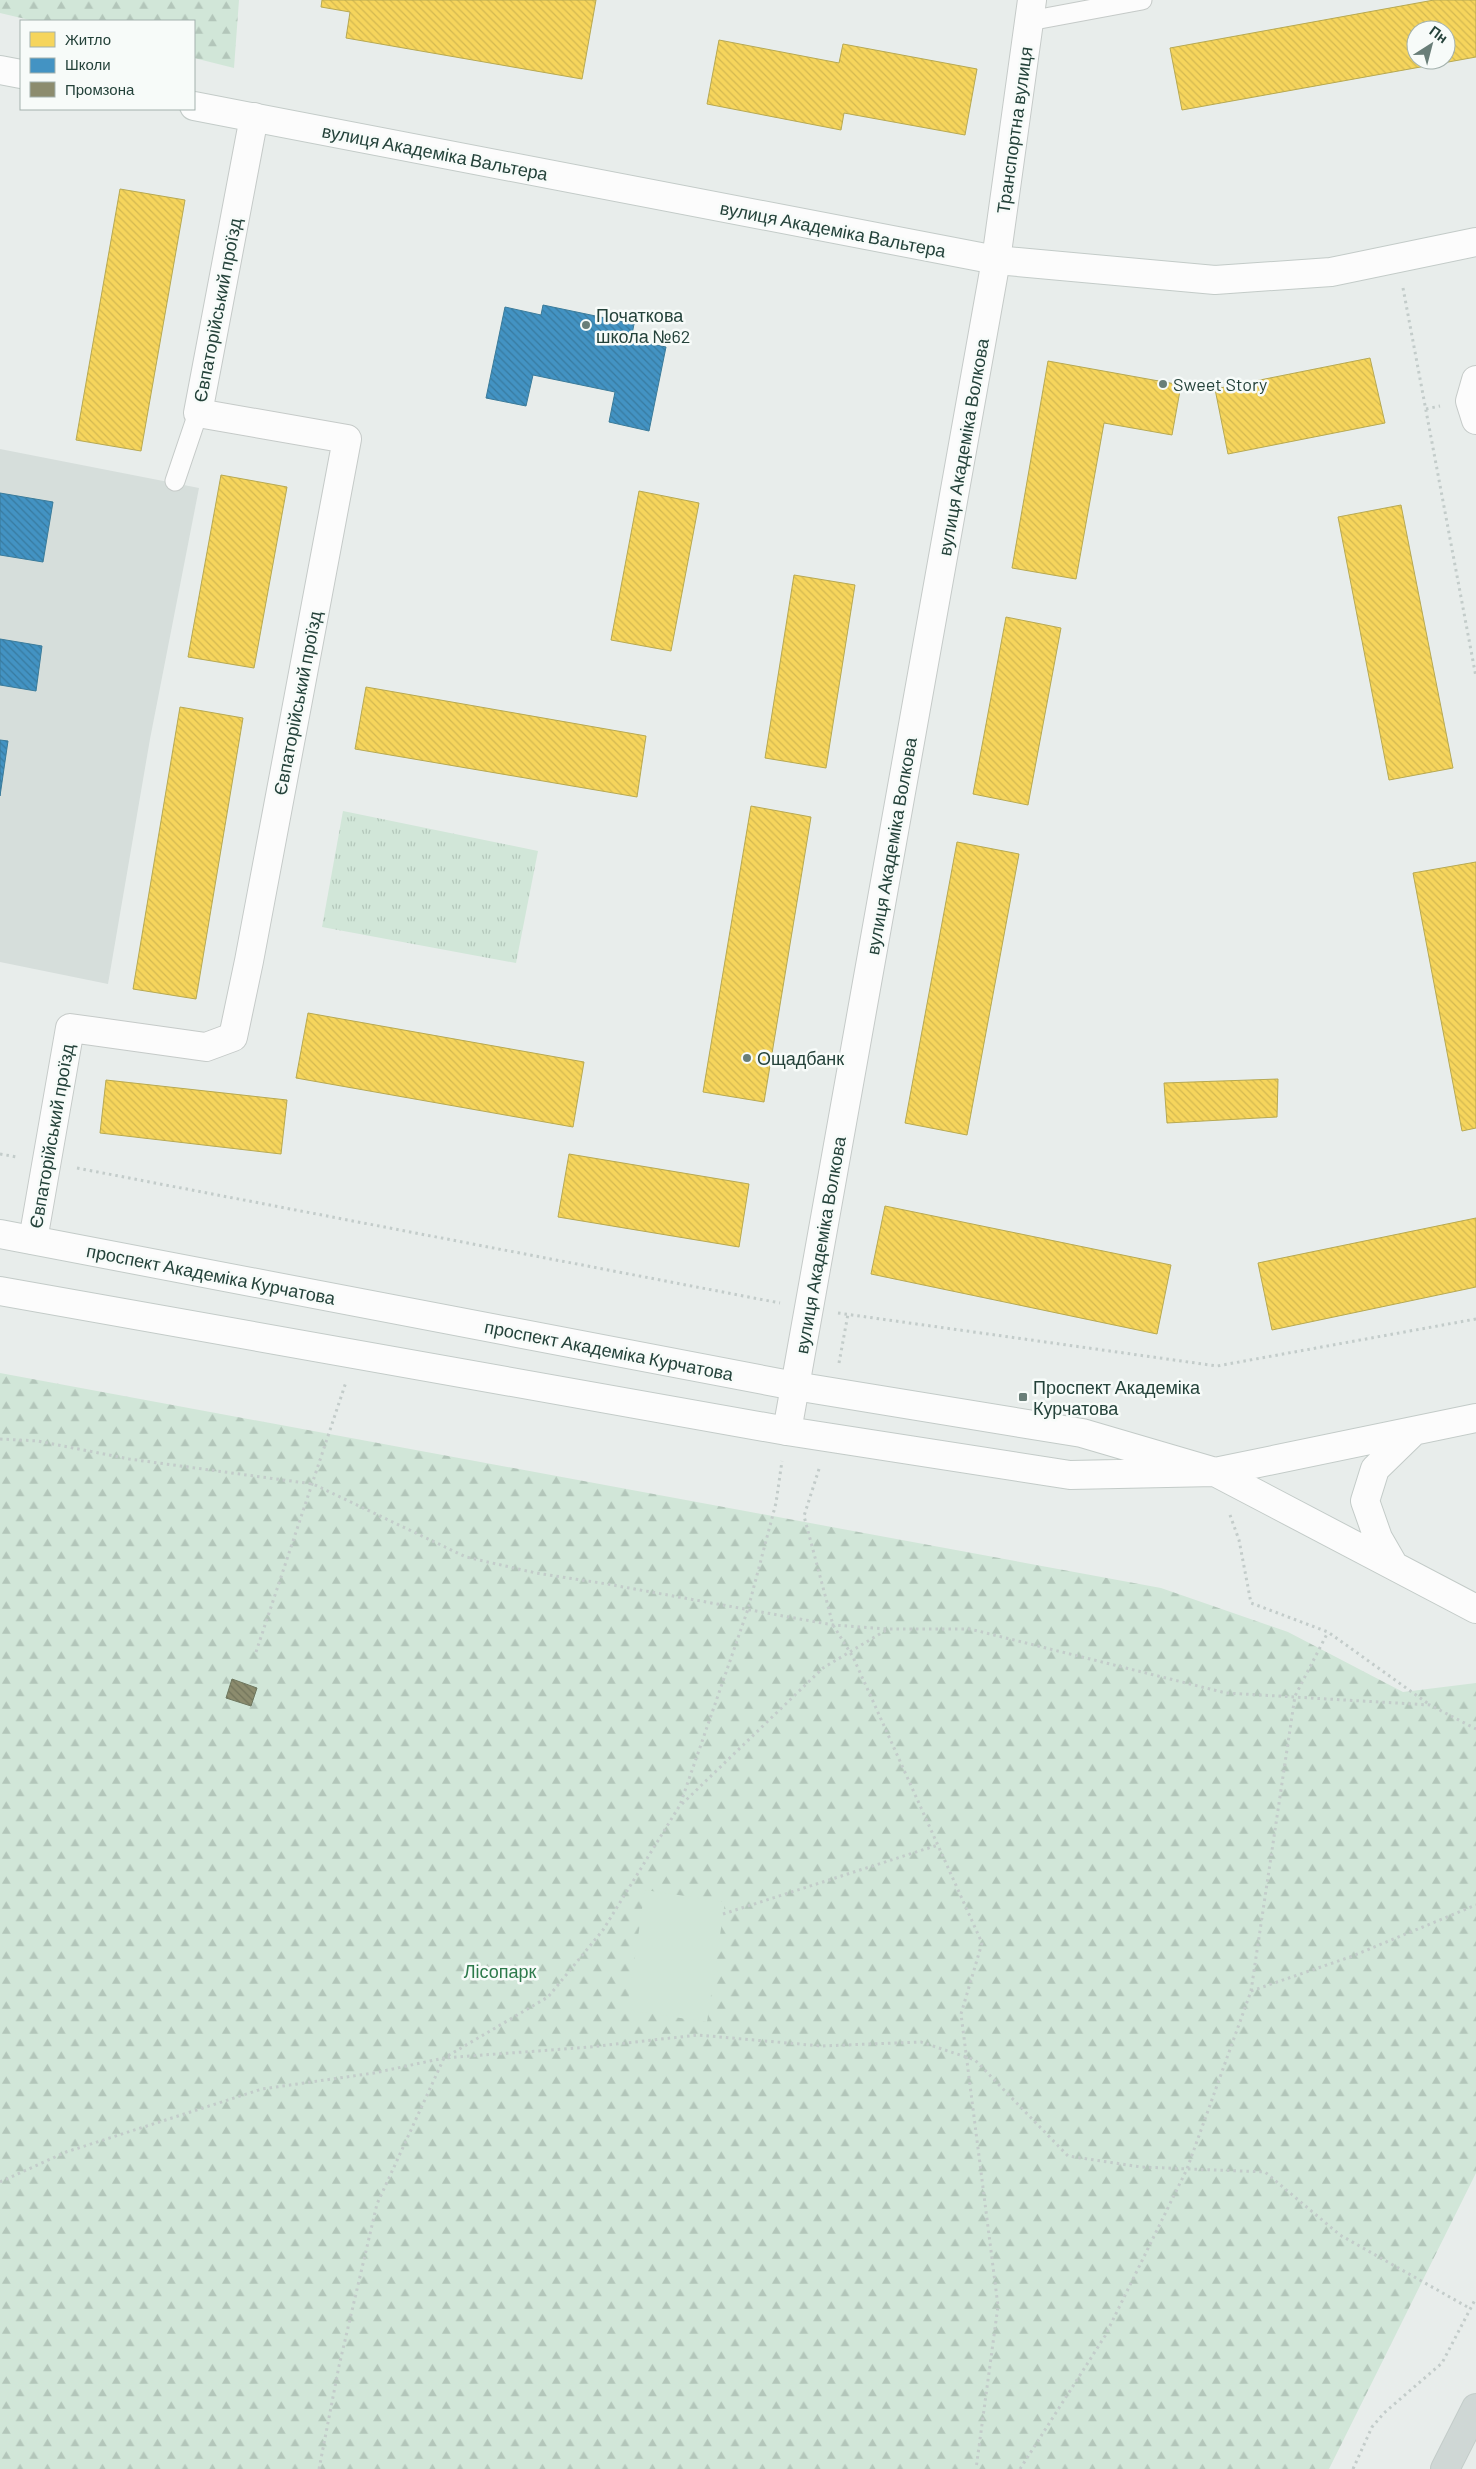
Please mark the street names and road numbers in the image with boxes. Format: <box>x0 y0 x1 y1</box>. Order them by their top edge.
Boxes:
street label: Транспортна вулиця <box>991 45 1037 215</box>
street label: вулиця Академіка Вальтера <box>320 119 551 185</box>
street label: вулиця Академіка Вальтера <box>718 196 949 262</box>
street label: Євпаторійський проїзд <box>188 216 246 404</box>
street label: вулиця Академіка Волкова <box>933 335 993 558</box>
street label: Євпаторійський проїзд <box>268 609 326 797</box>
street label: вулиця Академіка Волкова <box>861 734 921 957</box>
street label: Євпаторійський проїзд <box>24 1041 78 1230</box>
street label: вулиця Академіка Волкова <box>790 1133 850 1356</box>
street label: проспект Академіка Курчатова <box>85 1239 338 1309</box>
street label: проспект Академіка Курчатова <box>483 1315 736 1385</box>

